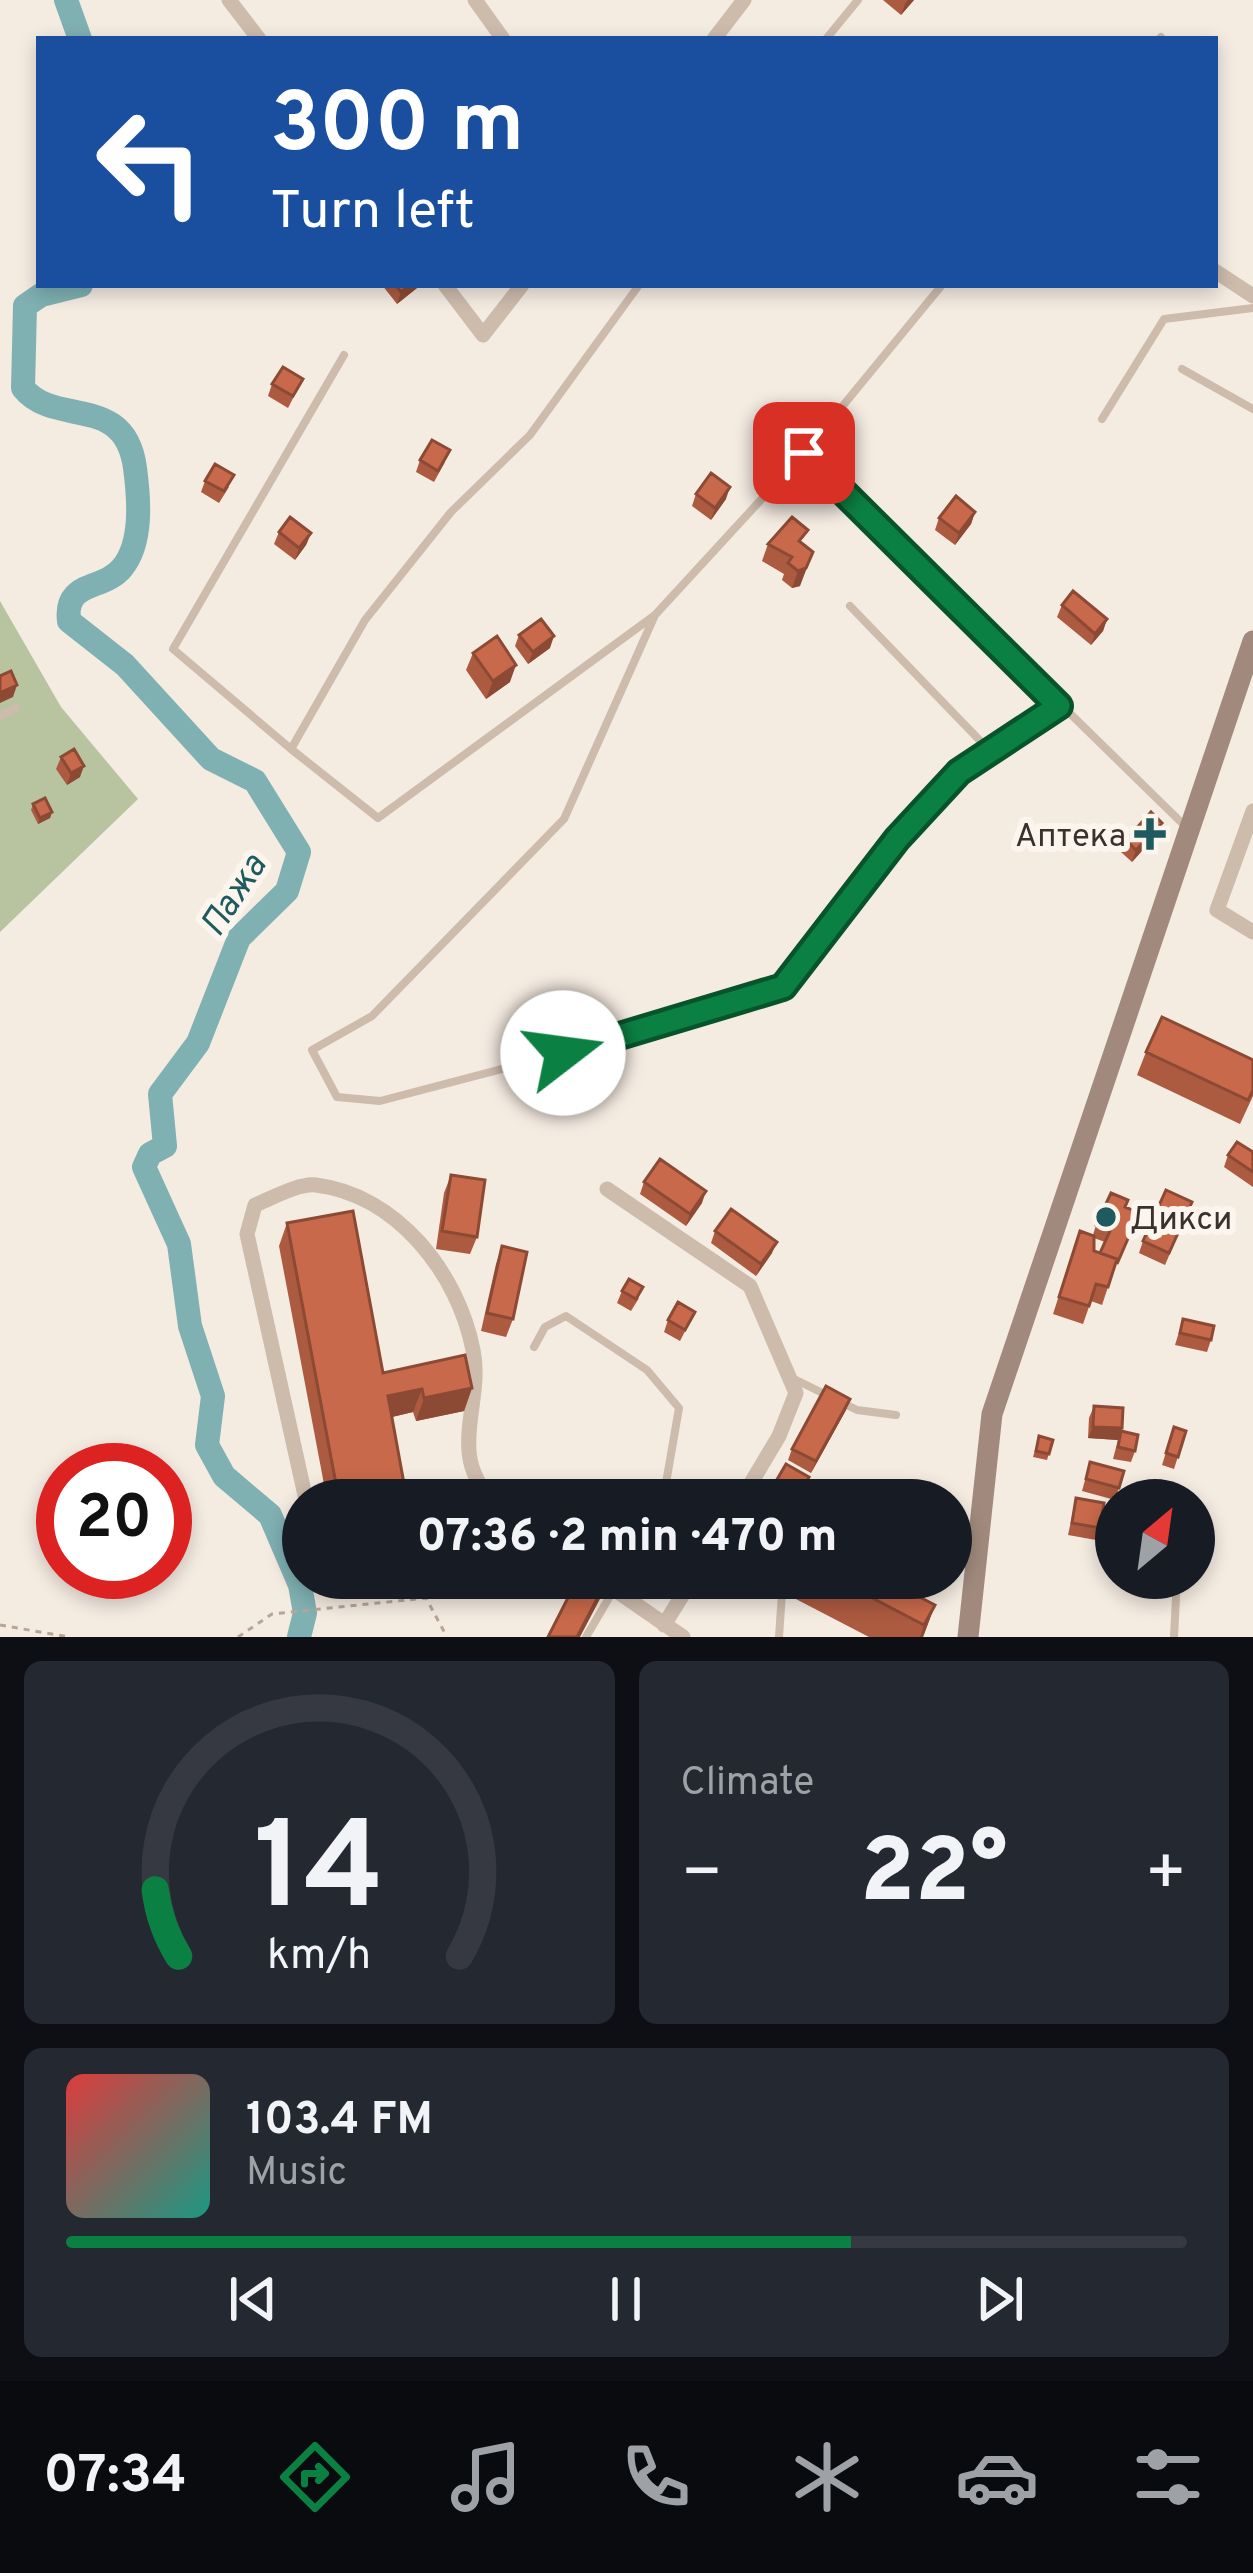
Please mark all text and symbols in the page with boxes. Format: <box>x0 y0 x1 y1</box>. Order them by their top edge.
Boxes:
text: 300 m <box>270 75 524 181</box>
icon: left <box>72 84 228 240</box>
text: Turn left <box>270 179 475 248</box>
pin <box>753 402 855 504</box>
icon: arrive <box>771 420 837 486</box>
place label: Аптека <box>1015 817 1126 859</box>
marker: Аптека <box>1137 821 1163 847</box>
water label: Пажа <box>192 846 279 946</box>
position arrow <box>500 990 626 1116</box>
place label: Дикси <box>1130 1200 1233 1242</box>
marker: Дикси <box>1093 1204 1119 1230</box>
speed limit sign: 20 <box>36 1443 192 1599</box>
north arrow <box>1095 1479 1215 1599</box>
map controls <box>1095 1479 1215 1599</box>
text: 07:36 · 2 min · 470 m <box>417 1510 837 1567</box>
text: Climate <box>681 1760 814 1809</box>
text: 14 <box>254 1795 384 1953</box>
text: 22° <box>860 1820 1008 1933</box>
text: − <box>681 1835 723 1918</box>
text: + <box>1144 1835 1187 1918</box>
text: km/h <box>267 1929 371 1983</box>
text: 103.4 FM <box>246 2093 433 2150</box>
text: Music <box>246 2150 347 2199</box>
icon: previous <box>220 2266 286 2332</box>
icon: pause <box>593 2266 659 2332</box>
icon: next <box>967 2266 1033 2332</box>
icon: directions <box>273 2435 357 2519</box>
icon: music <box>444 2435 528 2519</box>
icon: phone <box>614 2435 698 2519</box>
icon: climate <box>785 2435 869 2519</box>
icon: car <box>955 2435 1039 2519</box>
icon: filters <box>1126 2435 1210 2519</box>
text: 07:34 <box>43 2443 187 2512</box>

